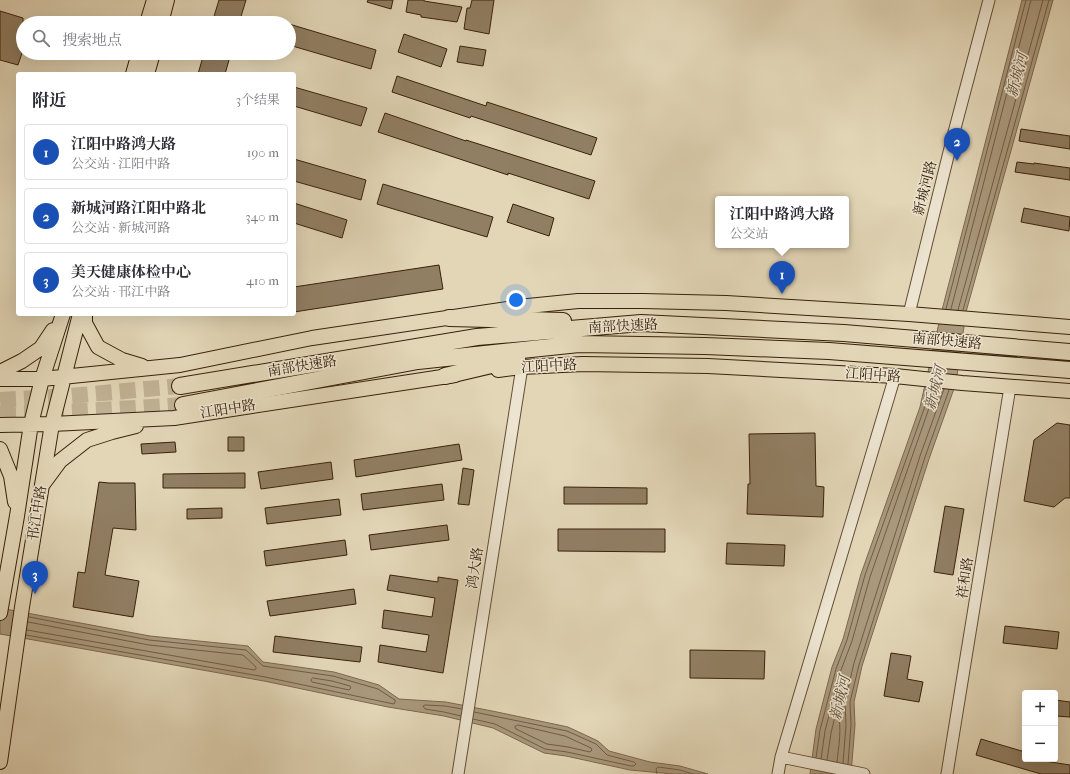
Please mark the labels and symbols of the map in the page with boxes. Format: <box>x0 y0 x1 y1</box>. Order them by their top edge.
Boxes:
water label: 新城河 <box>1002 48 1032 99</box>
pin: 2 <box>944 128 970 161</box>
street label: 新城河路 <box>910 159 940 217</box>
pin: 1 <box>769 261 795 294</box>
your location <box>506 290 526 310</box>
street label: 南部快速路 <box>588 316 658 336</box>
street label: 南部快速路 <box>911 329 983 353</box>
street label: 南部快速路 <box>266 352 338 380</box>
street label: 江阳中路 <box>521 356 577 376</box>
water label: 新城河 <box>920 361 950 412</box>
street label: 江阳中路 <box>844 365 902 385</box>
street label: 江阳中路 <box>199 396 257 422</box>
street label: 邗江中路 <box>24 484 50 542</box>
street label: 鸿大路 <box>463 546 487 590</box>
street label: 祥和路 <box>953 556 977 600</box>
pin: 3 <box>22 561 48 594</box>
water label: 新城河 <box>826 671 855 722</box>

